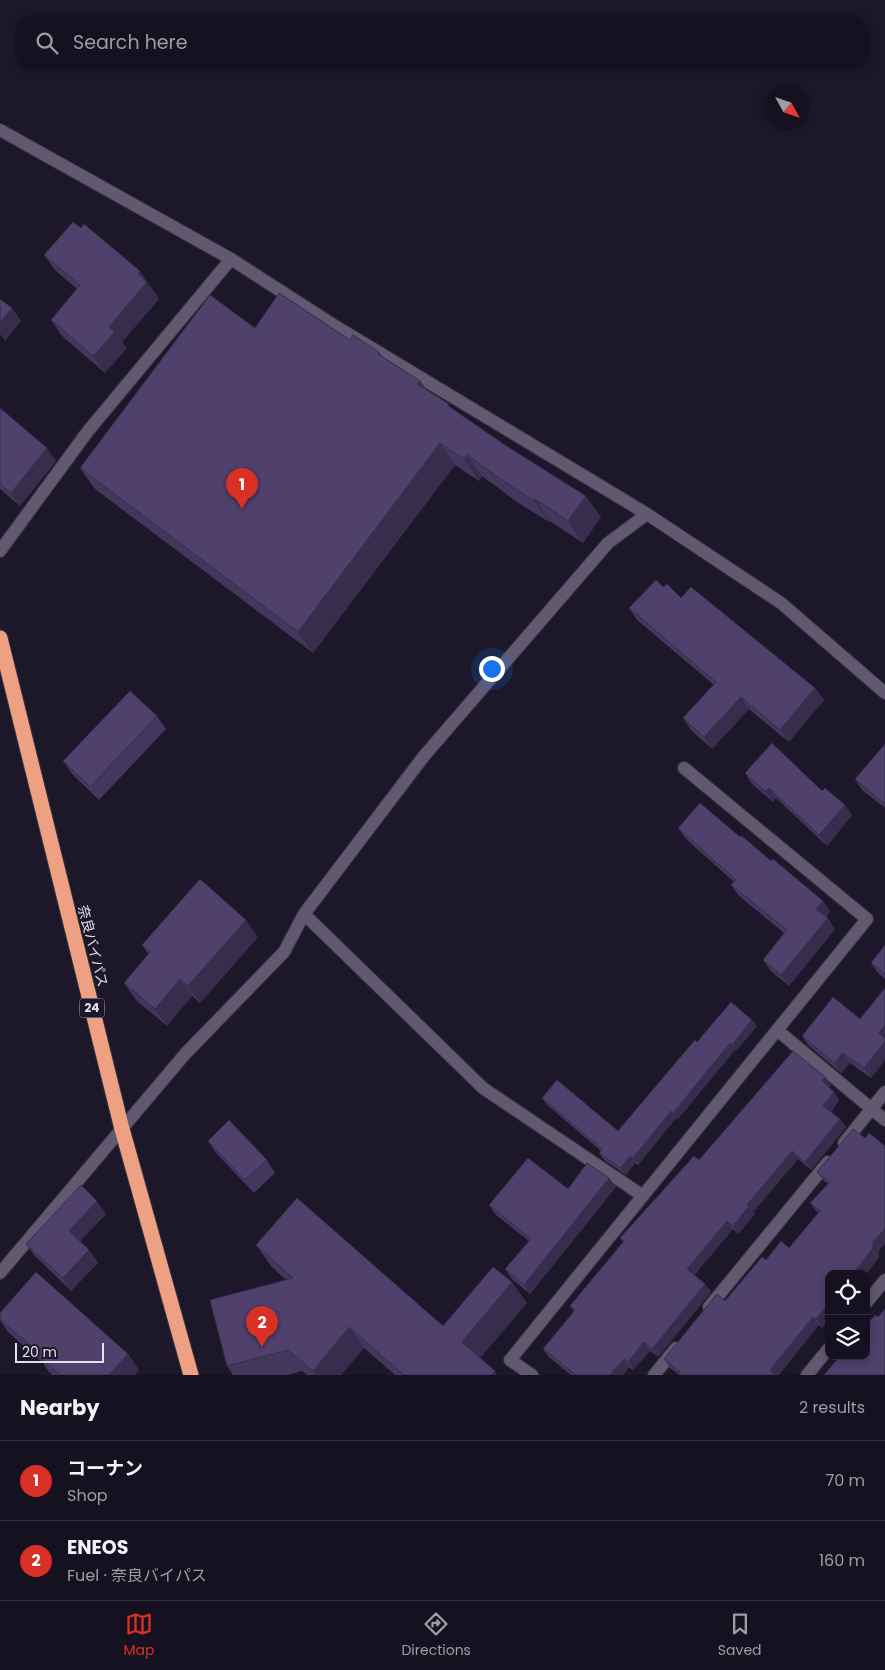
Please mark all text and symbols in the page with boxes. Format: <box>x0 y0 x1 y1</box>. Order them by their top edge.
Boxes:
search box <box>15 15 870 70</box>
icon: search <box>33 29 61 57</box>
text: Search here <box>73 29 187 56</box>
north arrow <box>765 85 810 130</box>
pin: 1 <box>226 468 258 509</box>
your location <box>479 656 505 682</box>
street label: 奈良バイパス <box>73 903 113 989</box>
road number: 24 <box>80 998 104 1018</box>
map controls <box>825 1270 870 1360</box>
button: locate <box>825 1270 870 1315</box>
pin: 2 <box>246 1306 278 1347</box>
button: layers <box>825 1315 870 1360</box>
scale bar <box>15 1340 104 1363</box>
text: 20 m <box>22 1342 57 1362</box>
text: Nearby <box>20 1393 100 1422</box>
text: 2 results <box>799 1396 865 1419</box>
text: コーナン <box>67 1455 143 1482</box>
text: 1 <box>33 1469 39 1492</box>
text: 70 m <box>825 1469 865 1492</box>
text: Shop <box>67 1484 108 1507</box>
text: ENEOS <box>67 1534 128 1561</box>
text: 2 <box>31 1549 41 1572</box>
text: 160 m <box>819 1549 865 1572</box>
text: Fuel · 奈良バイパス <box>67 1564 207 1587</box>
tab: Map <box>123 1610 154 1661</box>
tab: Directions <box>401 1610 471 1661</box>
tab: Saved <box>718 1610 762 1661</box>

